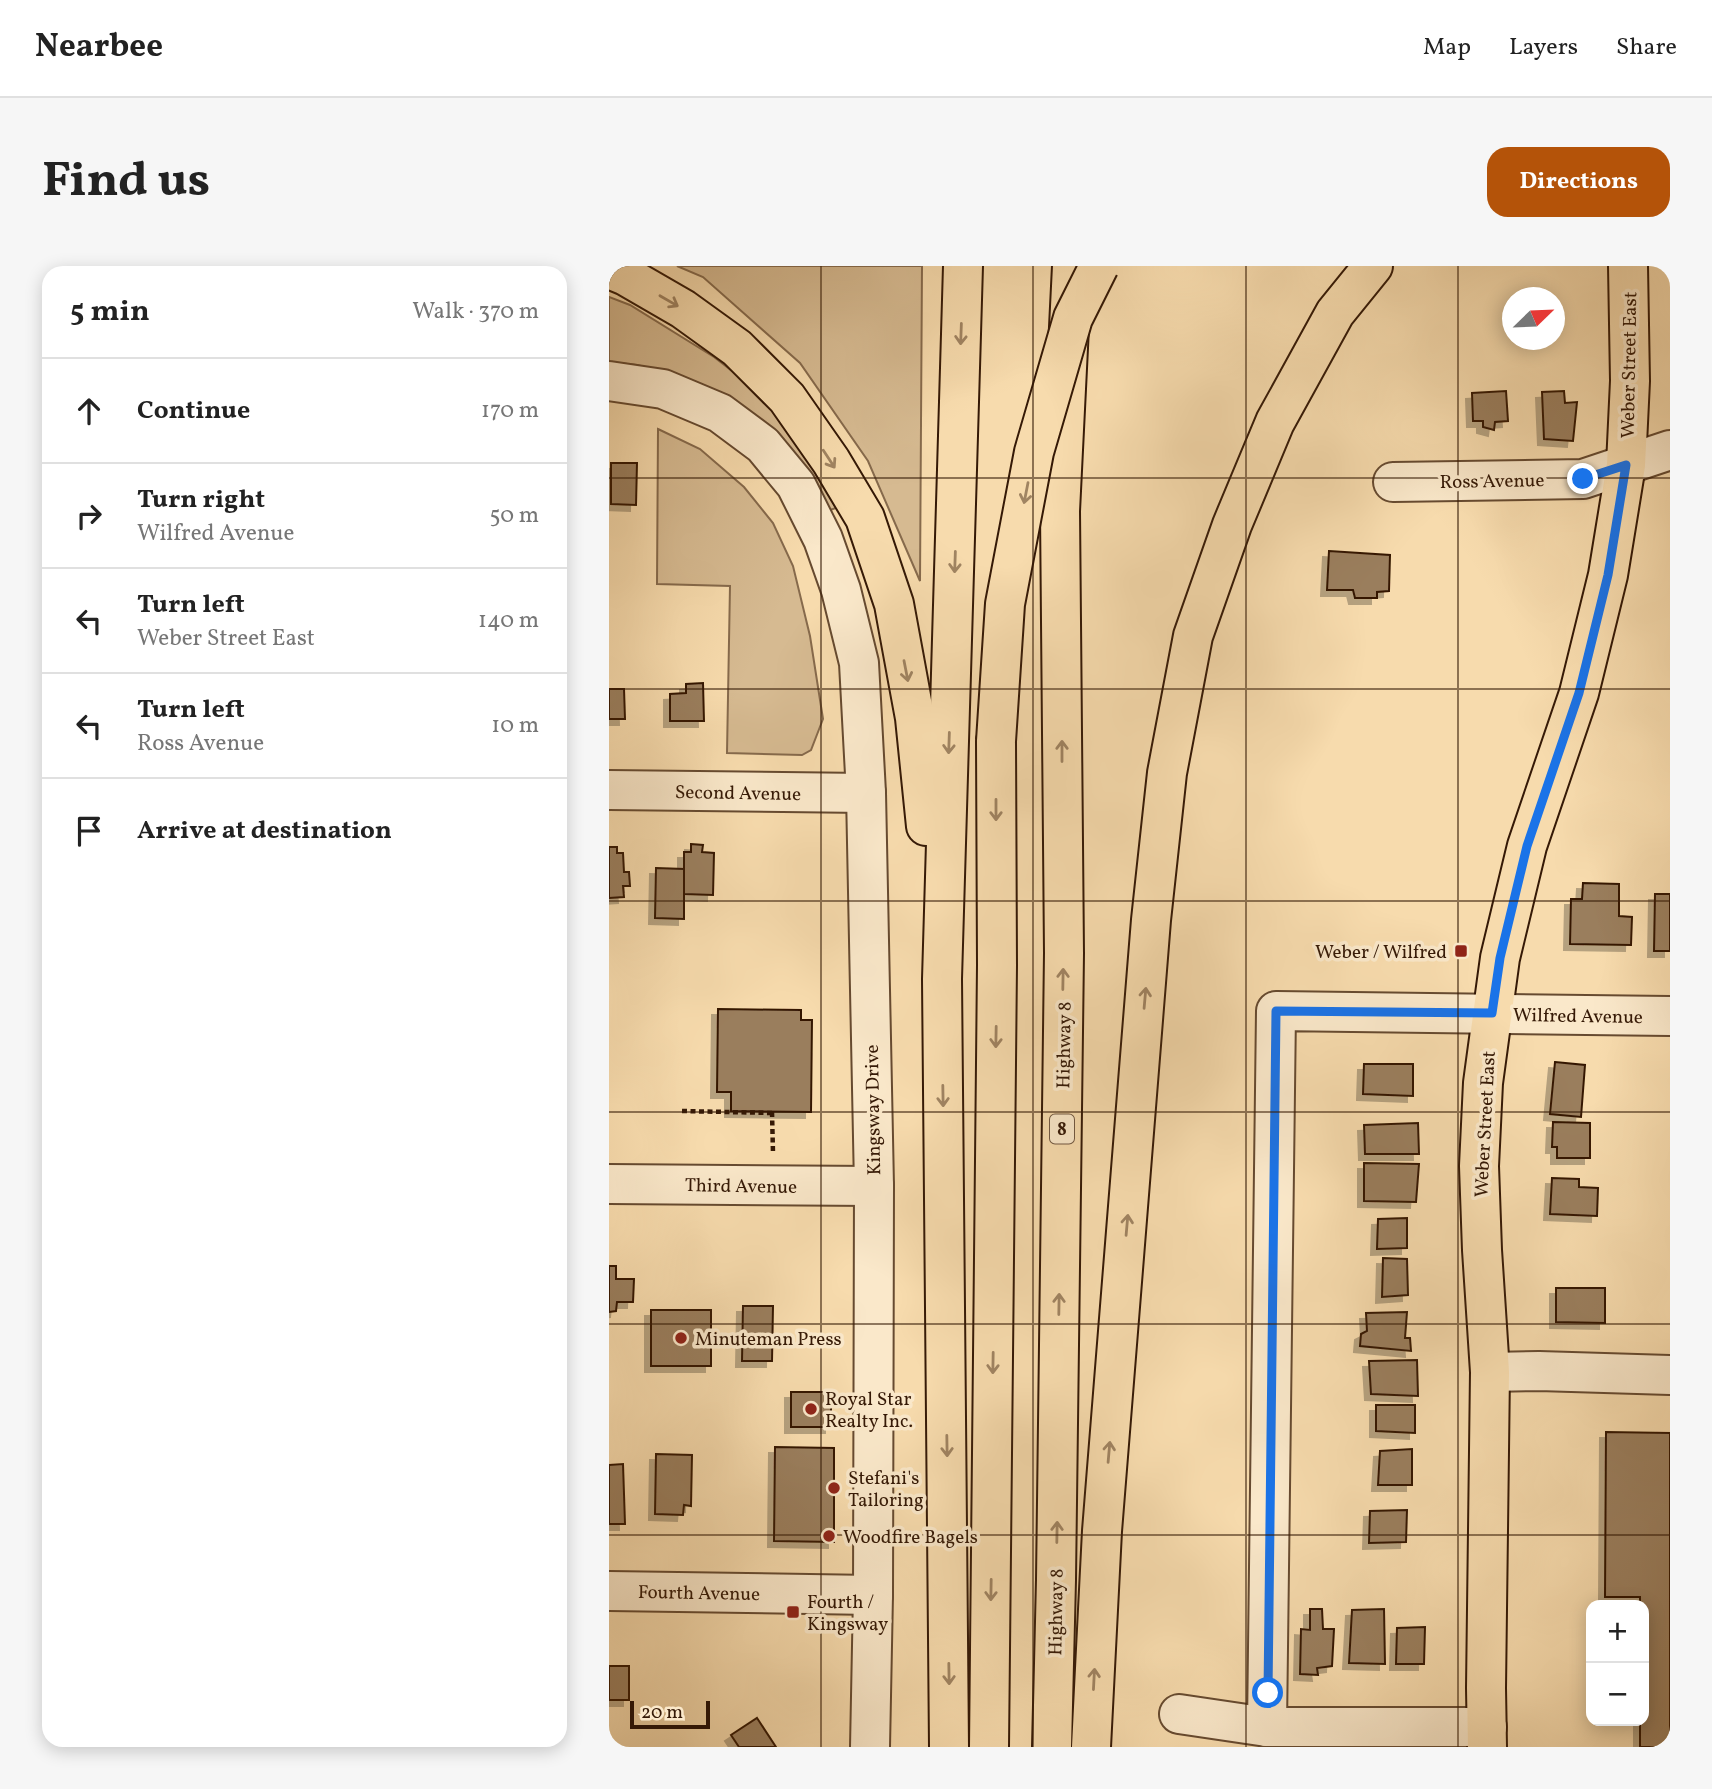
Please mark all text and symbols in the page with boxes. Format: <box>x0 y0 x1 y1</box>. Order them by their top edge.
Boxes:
text: Nearbee <box>35 25 163 71</box>
text: Map <box>1423 31 1471 65</box>
text: Layers <box>1509 31 1578 65</box>
text: Share <box>1616 31 1677 65</box>
button: Directions <box>1487 147 1670 217</box>
text: Find us <box>42 148 210 217</box>
north arrow <box>1502 287 1565 350</box>
text: 5 min <box>70 291 150 333</box>
street label: Weber Street East <box>1616 291 1644 439</box>
one-way arrow <box>659 294 679 308</box>
text: Walk · 370 m <box>412 296 539 328</box>
one-way arrow <box>955 322 968 345</box>
icon: ahead <box>70 392 108 430</box>
text: Continue <box>137 393 250 429</box>
text: 170 m <box>481 395 539 427</box>
one-way arrow <box>822 449 837 468</box>
route end <box>1567 463 1598 494</box>
street label: Ross Avenue <box>1439 468 1545 496</box>
one-way arrow <box>1019 481 1032 504</box>
text: Turn right <box>137 482 265 518</box>
icon: right <box>70 497 108 535</box>
text: 50 m <box>490 500 539 532</box>
text: Wilfred Avenue <box>137 518 294 550</box>
one-way arrow <box>948 550 961 573</box>
text: Turn left <box>137 587 245 623</box>
icon: left <box>70 602 108 640</box>
text: 140 m <box>478 605 539 637</box>
text: Weber Street East <box>137 623 315 655</box>
one-way arrow <box>900 659 914 682</box>
text: Turn left <box>137 692 245 728</box>
icon: left <box>70 707 108 745</box>
text: 10 m <box>491 710 539 742</box>
text: Ross Avenue <box>137 728 264 760</box>
one-way arrow <box>943 731 956 754</box>
one-way arrow <box>1055 740 1069 763</box>
street label: Second Avenue <box>675 780 801 808</box>
one-way arrow <box>989 798 1003 821</box>
icon: arrive <box>70 812 108 850</box>
text: Arrive at destination <box>137 813 392 849</box>
place label: Weber / Wilfred <box>1315 940 1447 966</box>
marker: Weber / Wilfred <box>1453 943 1469 959</box>
one-way arrow <box>1057 968 1070 991</box>
one-way arrow <box>1139 987 1152 1010</box>
street label: Highway 8 <box>1051 1001 1079 1089</box>
street label: Wilfred Avenue <box>1513 1003 1643 1031</box>
one-way arrow <box>989 1025 1003 1048</box>
street label: Kingsway Drive <box>860 1044 888 1176</box>
street label: Weber Street East <box>1469 1050 1503 1198</box>
one-way arrow <box>936 1084 950 1107</box>
road number: 8 <box>1050 1114 1074 1144</box>
street label: Third Avenue <box>685 1173 797 1201</box>
one-way arrow <box>1121 1214 1134 1237</box>
one-way arrow <box>1053 1293 1066 1316</box>
place label: Minuteman Press <box>695 1327 842 1353</box>
marker: Minuteman Press <box>673 1330 689 1346</box>
one-way arrow <box>986 1351 1000 1374</box>
place label: Royal Star Realty Inc. <box>825 1387 913 1435</box>
marker: Royal Star Realty Inc. <box>803 1401 819 1417</box>
one-way arrow <box>940 1434 953 1457</box>
one-way arrow <box>1103 1441 1116 1464</box>
place label: Stefani's Tailoring <box>848 1466 924 1514</box>
marker: Stefani's Tailoring <box>826 1480 842 1496</box>
one-way arrow <box>1050 1521 1064 1544</box>
place label: Woodfire Bagels <box>843 1525 978 1551</box>
marker: Woodfire Bagels <box>821 1528 837 1544</box>
street label: Highway 8 <box>1043 1568 1071 1656</box>
one-way arrow <box>984 1578 998 1601</box>
street label: Fourth Avenue <box>638 1580 760 1608</box>
place label: Fourth / Kingsway <box>807 1590 888 1638</box>
map controls <box>1586 1600 1649 1726</box>
button: + <box>1586 1600 1649 1663</box>
marker: Fourth / Kingsway <box>785 1604 801 1620</box>
one-way arrow <box>942 1662 955 1685</box>
button: − <box>1586 1663 1649 1726</box>
one-way arrow <box>1088 1668 1101 1691</box>
route start <box>1252 1677 1283 1708</box>
scale bar <box>630 1698 711 1730</box>
text: 20 m <box>641 1700 683 1726</box>

